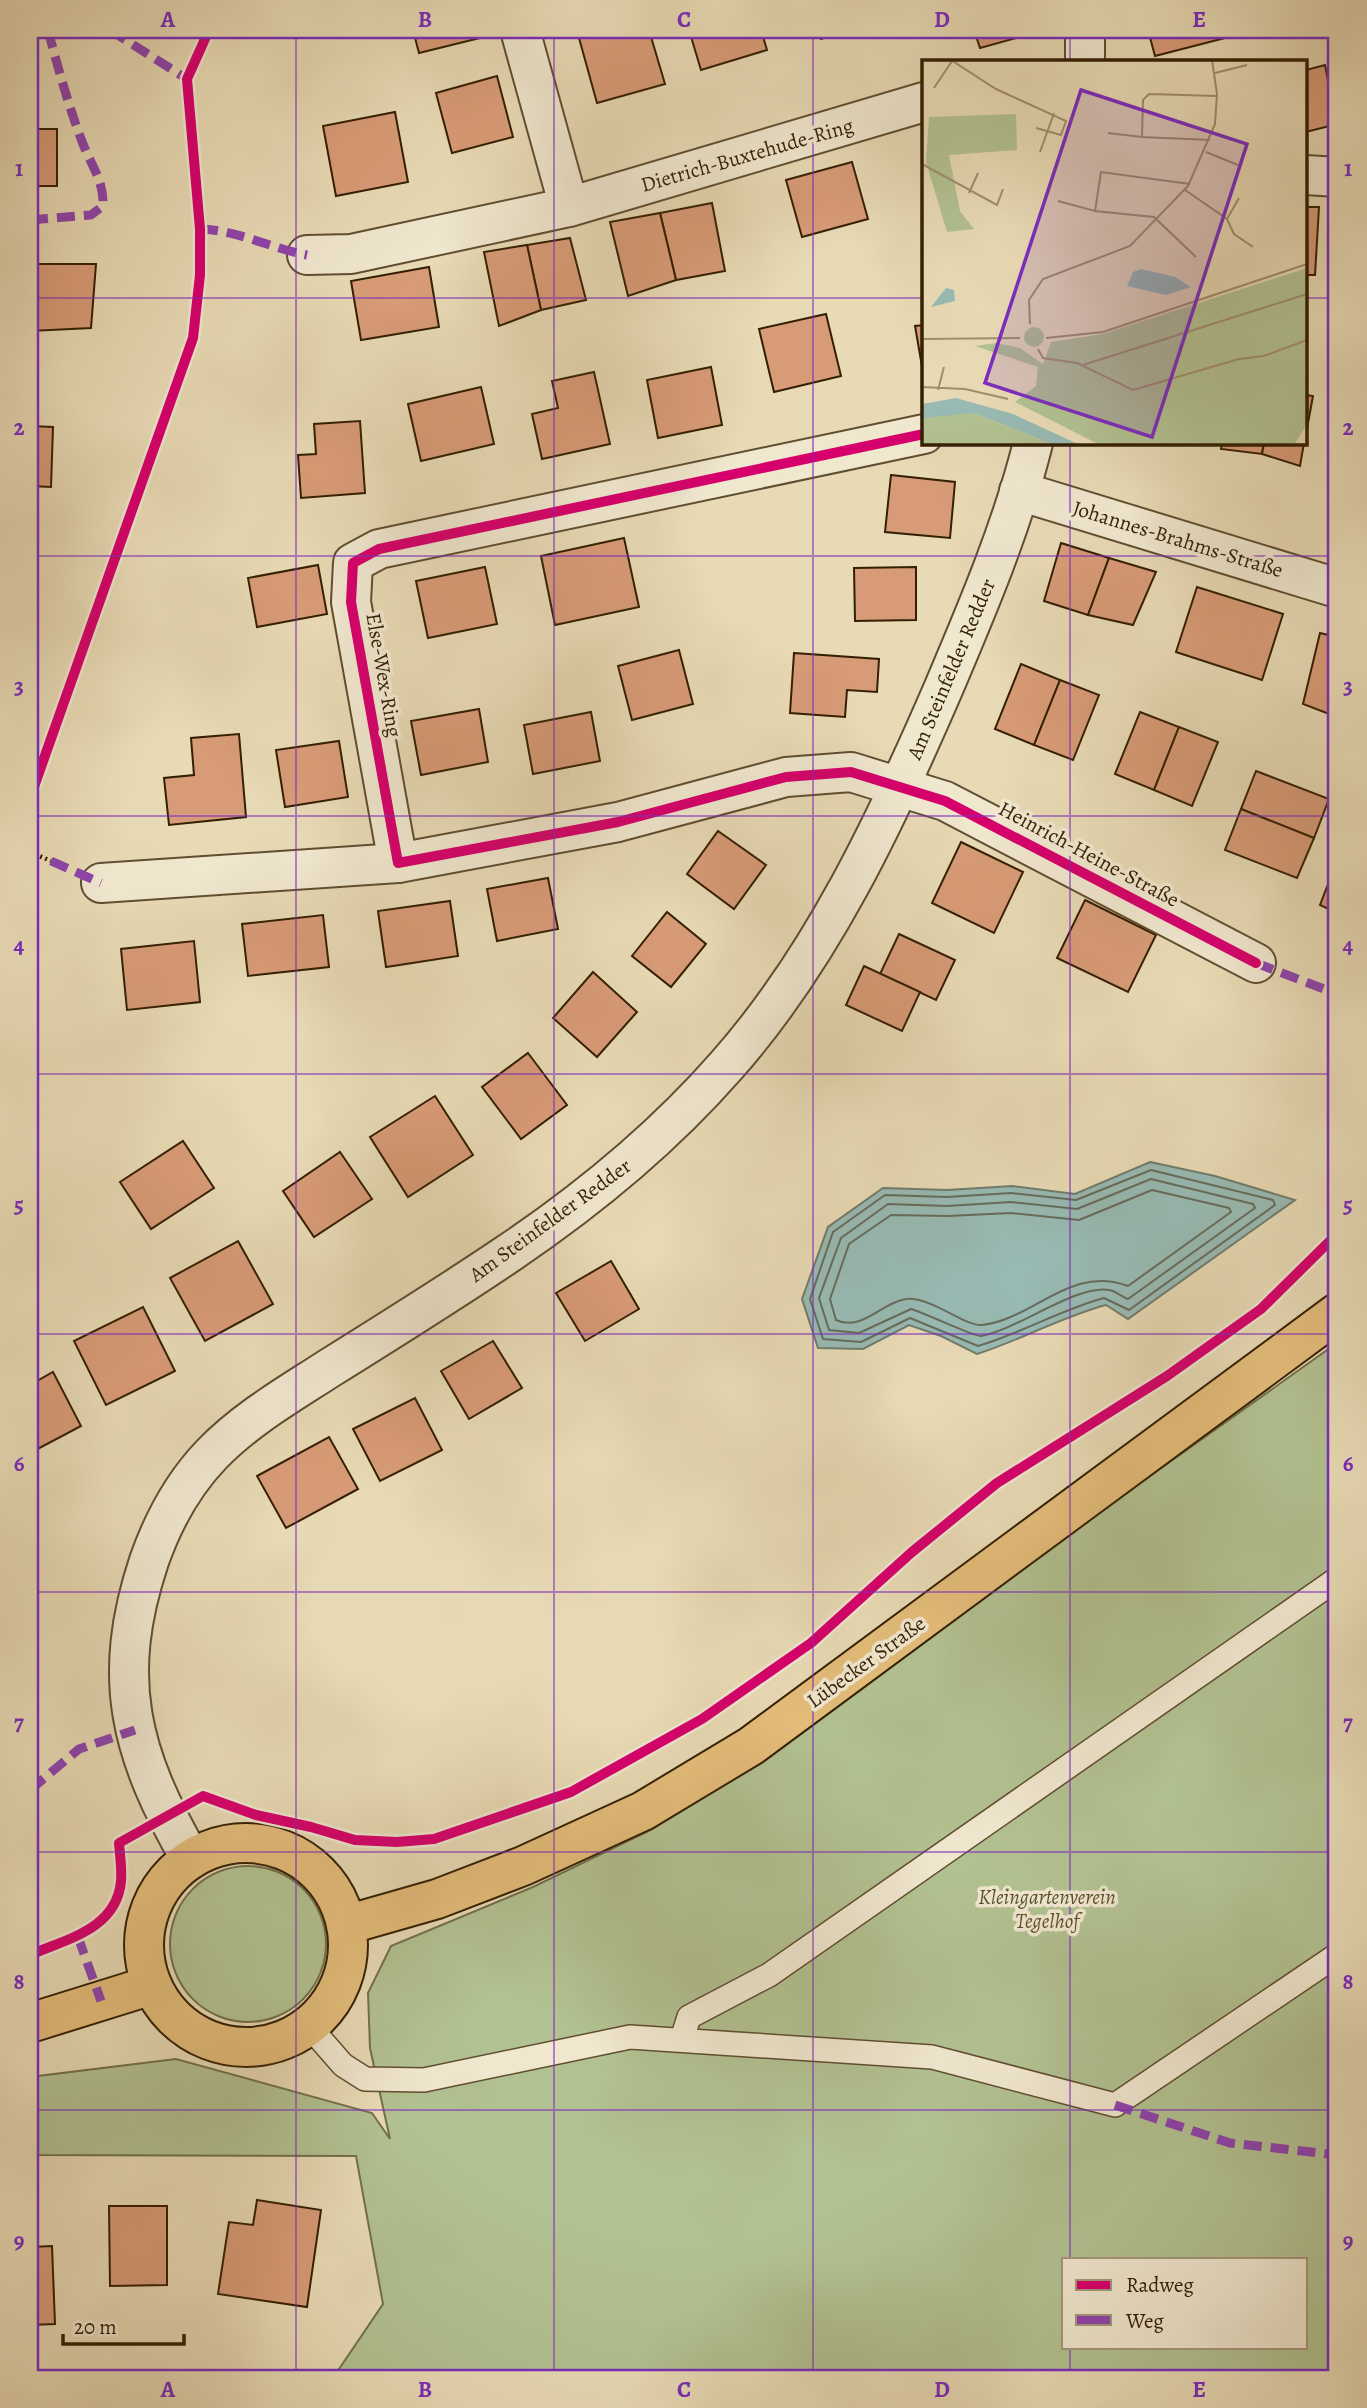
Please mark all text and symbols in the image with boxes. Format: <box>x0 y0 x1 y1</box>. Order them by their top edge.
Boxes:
text: A <box>160 4 176 35</box>
text: B <box>418 4 432 35</box>
text: C <box>677 4 691 35</box>
text: D <box>934 4 950 35</box>
text: E <box>1192 4 1206 35</box>
inset map <box>922 60 1308 444</box>
street label: Dietrich-Buxtehude-Ring <box>637 111 857 199</box>
text: 1 <box>15 153 23 184</box>
text: 1 <box>1344 153 1352 184</box>
text: 2 <box>13 412 25 443</box>
text: 2 <box>1342 412 1354 443</box>
street label: Johannes-Brahms-Straße <box>1070 494 1286 584</box>
street label: Am Steinfelder Redder <box>900 574 1002 765</box>
street label: Else-Wex-Ring <box>359 611 409 740</box>
text: 3 <box>14 671 24 702</box>
text: 3 <box>1343 671 1353 702</box>
street label: Heinrich-Heine-Straße <box>994 794 1184 914</box>
text: 4 <box>14 930 25 961</box>
text: 4 <box>1343 930 1354 961</box>
street label: Am Steinfelder Redder <box>462 1152 637 1289</box>
text: 5 <box>14 1189 24 1220</box>
text: 5 <box>1343 1189 1353 1220</box>
text: 6 <box>14 1448 25 1479</box>
text: 6 <box>1343 1448 1354 1479</box>
street label: Lübecker Straße <box>801 1609 931 1715</box>
text: 7 <box>14 1707 24 1738</box>
text: 7 <box>1343 1707 1353 1738</box>
park label: Kleingartenverein Tegelhof <box>978 1883 1116 1935</box>
text: 8 <box>13 1966 25 1997</box>
text: 8 <box>1342 1966 1354 1997</box>
text: 9 <box>14 2225 24 2256</box>
text: 9 <box>1343 2225 1353 2256</box>
legend <box>1062 2258 1308 2348</box>
text: Radweg <box>1126 2271 1194 2299</box>
scale bar <box>63 2303 184 2347</box>
text: Weg <box>1125 2307 1164 2335</box>
text: 20 m <box>74 2313 117 2341</box>
text: A <box>160 2374 176 2405</box>
text: B <box>418 2374 432 2405</box>
text: C <box>677 2374 691 2405</box>
text: D <box>934 2374 950 2405</box>
text: E <box>1192 2374 1206 2405</box>

